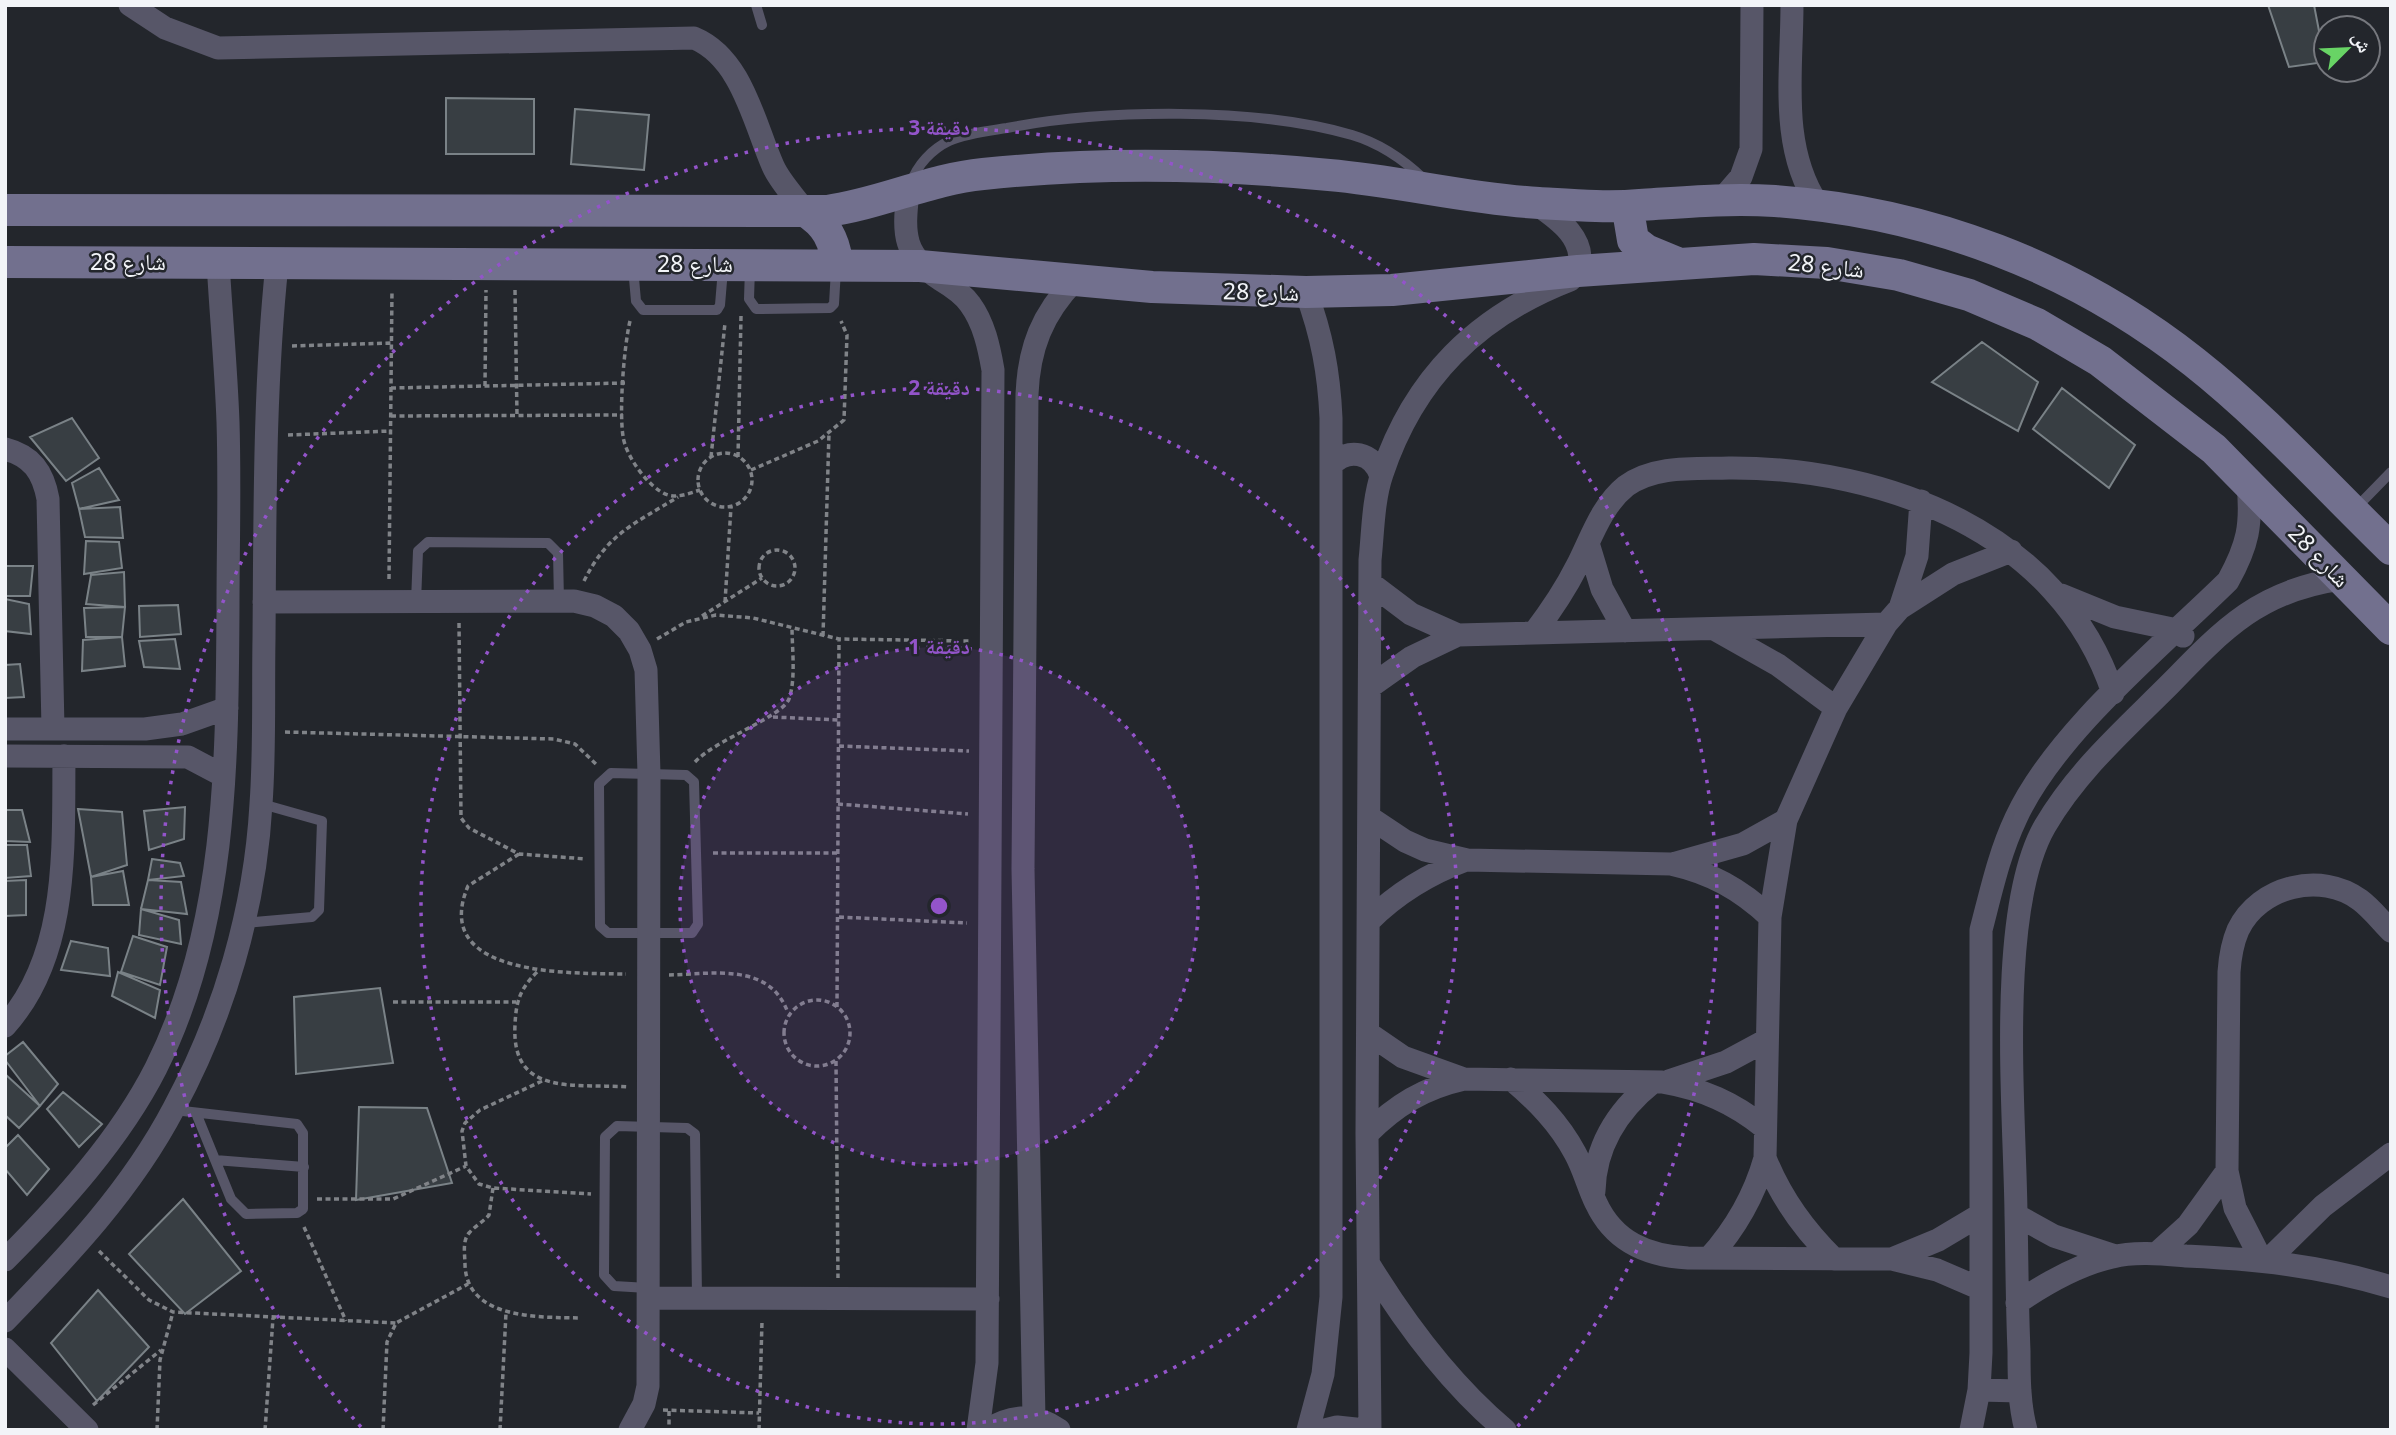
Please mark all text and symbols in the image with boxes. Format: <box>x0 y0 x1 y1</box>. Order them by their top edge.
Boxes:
north arrow <box>2312 14 2382 84</box>
text: ش <box>2347 28 2379 57</box>
text: 3 دقيقة <box>908 113 970 141</box>
street label: شارع 28 <box>90 245 166 277</box>
street label: شارع 28 <box>1787 245 1866 285</box>
street label: شارع 28 <box>657 247 733 279</box>
street label: شارع 28 <box>1223 274 1299 308</box>
text: 2 دقيقة <box>908 373 970 401</box>
street label: شارع 28 <box>2282 517 2358 594</box>
text: 1 دقيقة <box>908 632 970 660</box>
centre of rings <box>927 894 951 918</box>

